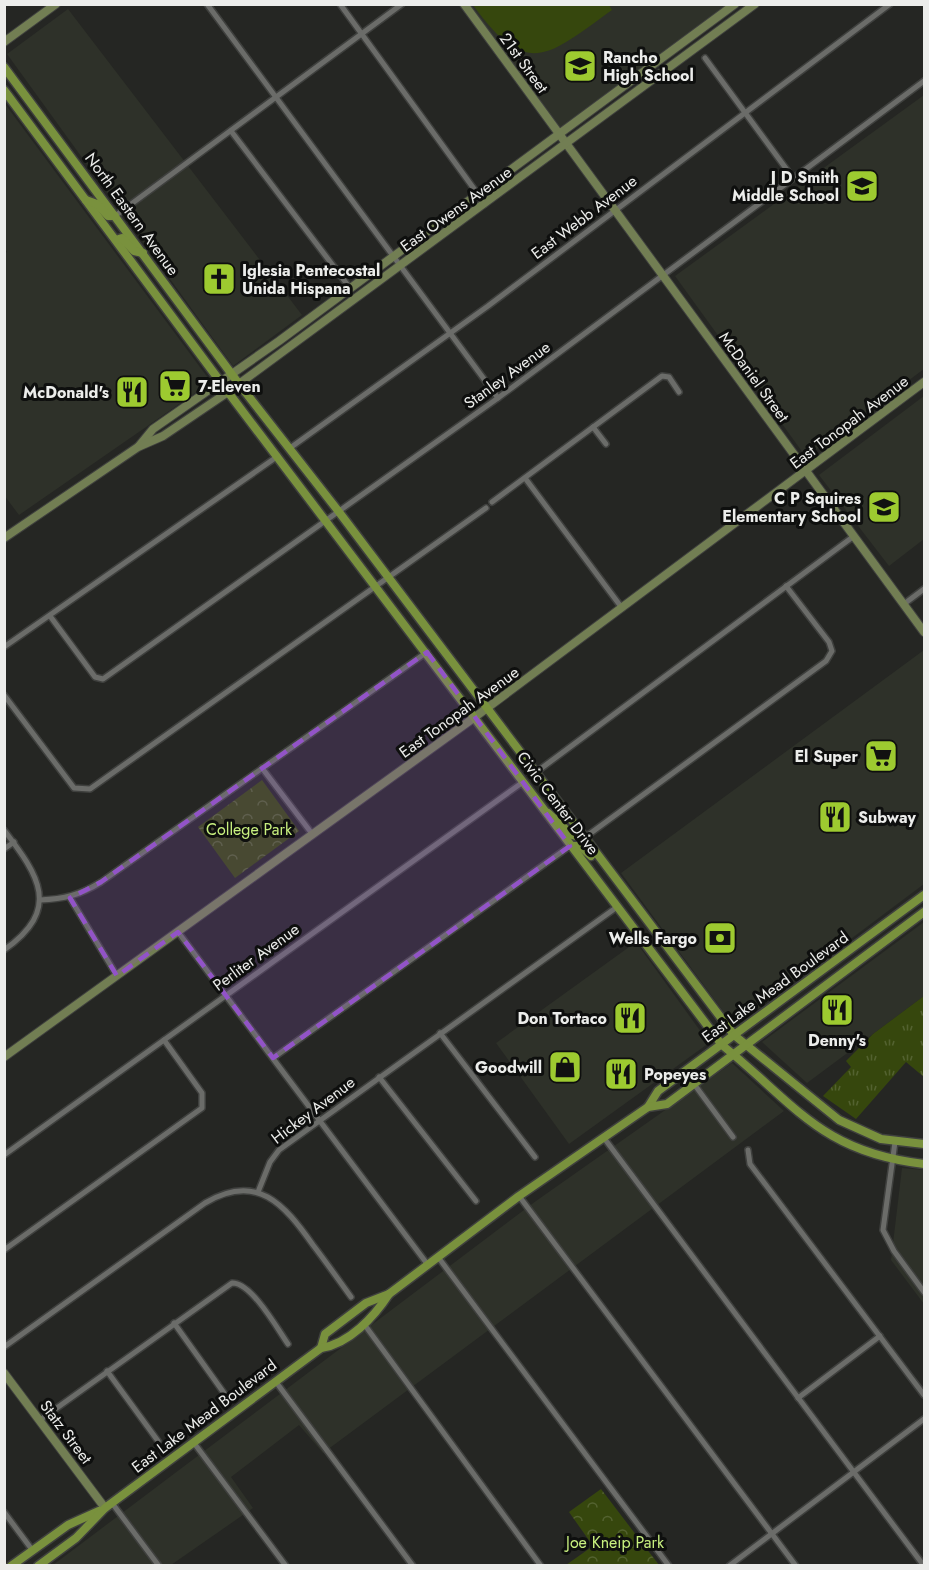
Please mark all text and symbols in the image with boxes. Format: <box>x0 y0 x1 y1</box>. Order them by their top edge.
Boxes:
street label: 21st Street <box>494 28 554 98</box>
place label: Rancho High School <box>603 46 694 87</box>
school or university icon: Rancho High School <box>562 48 598 84</box>
street label: North Eastern Avenue <box>79 148 185 280</box>
street label: East Owens Avenue <box>396 161 516 257</box>
place label: J D Smith Middle School <box>732 166 839 207</box>
school or university icon: J D Smith Middle School <box>844 168 880 204</box>
street label: East Webb Avenue <box>526 170 642 264</box>
place label: Iglesia Pentecostal Unida Hispana <box>242 259 380 300</box>
church icon: Iglesia Pentecostal Unida Hispana <box>201 261 237 297</box>
street label: McDaniel Street <box>713 327 795 427</box>
street label: Stanley Avenue <box>459 336 555 414</box>
supermarket icon: 7-Eleven <box>157 368 193 404</box>
street label: East Tonopah Avenue <box>785 370 913 474</box>
restaurant icon: McDonald's <box>114 374 150 410</box>
place label: 7-Eleven <box>198 375 261 398</box>
place label: McDonald's <box>23 381 109 404</box>
place label: C P Squires Elementary School <box>722 487 861 528</box>
school or university icon: C P Squires Elementary School <box>866 489 902 525</box>
street label: East Tonopah Avenue <box>394 661 524 763</box>
supermarket icon: El Super <box>863 738 899 774</box>
place label: El Super <box>794 745 858 768</box>
street label: Civic Center Drive <box>511 746 605 860</box>
restaurant icon: Subway <box>817 799 853 835</box>
place label: Subway <box>858 806 917 829</box>
park label: College Park <box>206 818 293 841</box>
street label: Perliter Avenue <box>208 918 304 996</box>
bank icon: Wells Fargo <box>702 920 738 956</box>
street label: East Lake Mead Boulevard <box>697 926 853 1048</box>
place label: Wells Fargo <box>609 927 697 950</box>
restaurant icon: Denny's <box>819 992 855 1028</box>
restaurant icon: Don Tortaco <box>612 1000 648 1036</box>
place label: Don Tortaco <box>517 1007 607 1030</box>
place label: Denny's <box>808 1029 866 1052</box>
shop icon: Goodwill <box>547 1049 583 1085</box>
place label: Goodwill <box>475 1056 542 1079</box>
restaurant icon: Popeyes <box>603 1056 639 1092</box>
place label: Popeyes <box>644 1063 706 1086</box>
street label: Hickey Avenue <box>266 1071 360 1149</box>
street label: East Lake Mead Boulevard <box>127 1354 281 1478</box>
street label: Statz Street <box>34 1395 98 1469</box>
park label: Joe Kneip Park <box>564 1531 665 1554</box>

